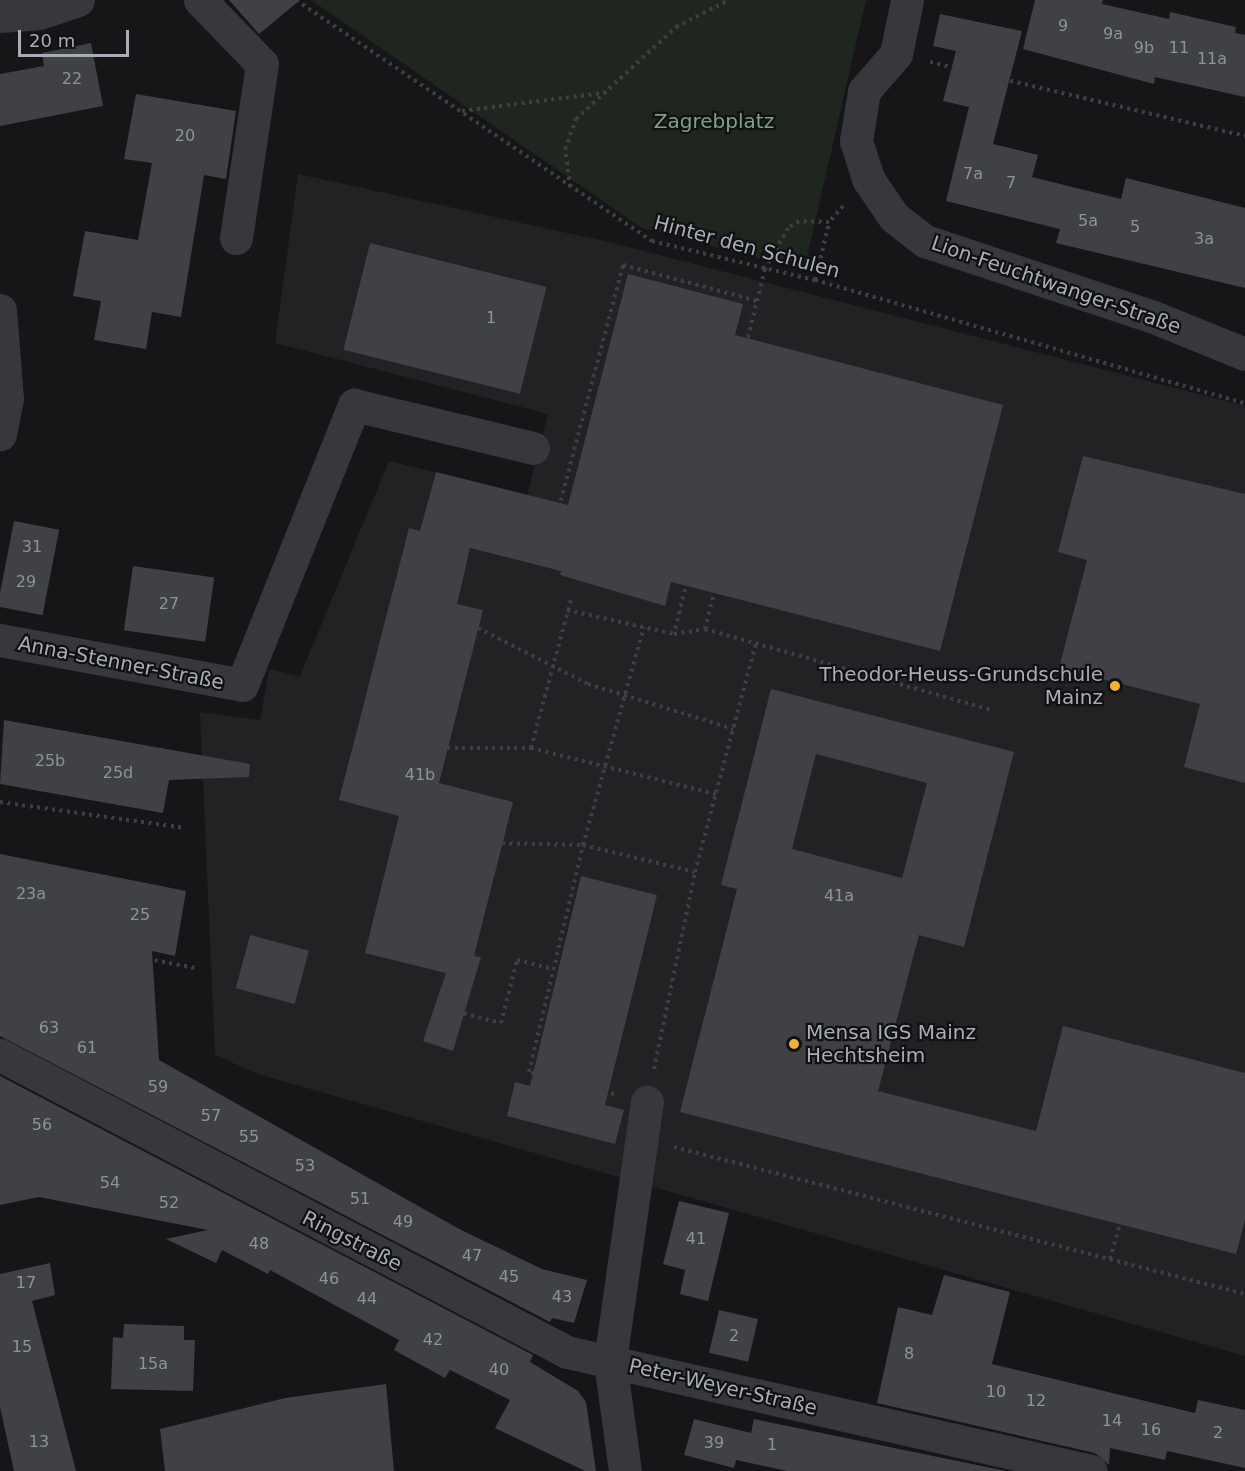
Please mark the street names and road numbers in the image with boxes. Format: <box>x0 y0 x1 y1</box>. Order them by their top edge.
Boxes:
street label: Hinter den Schulen <box>651 211 843 283</box>
street label: Lion-Feuchtwanger-Straße <box>928 231 1184 339</box>
street label: Anna-Stenner-Straße <box>16 631 226 695</box>
street label: Ringstraße <box>298 1206 406 1276</box>
street label: Peter-Weyer-Straße <box>627 1354 819 1420</box>

